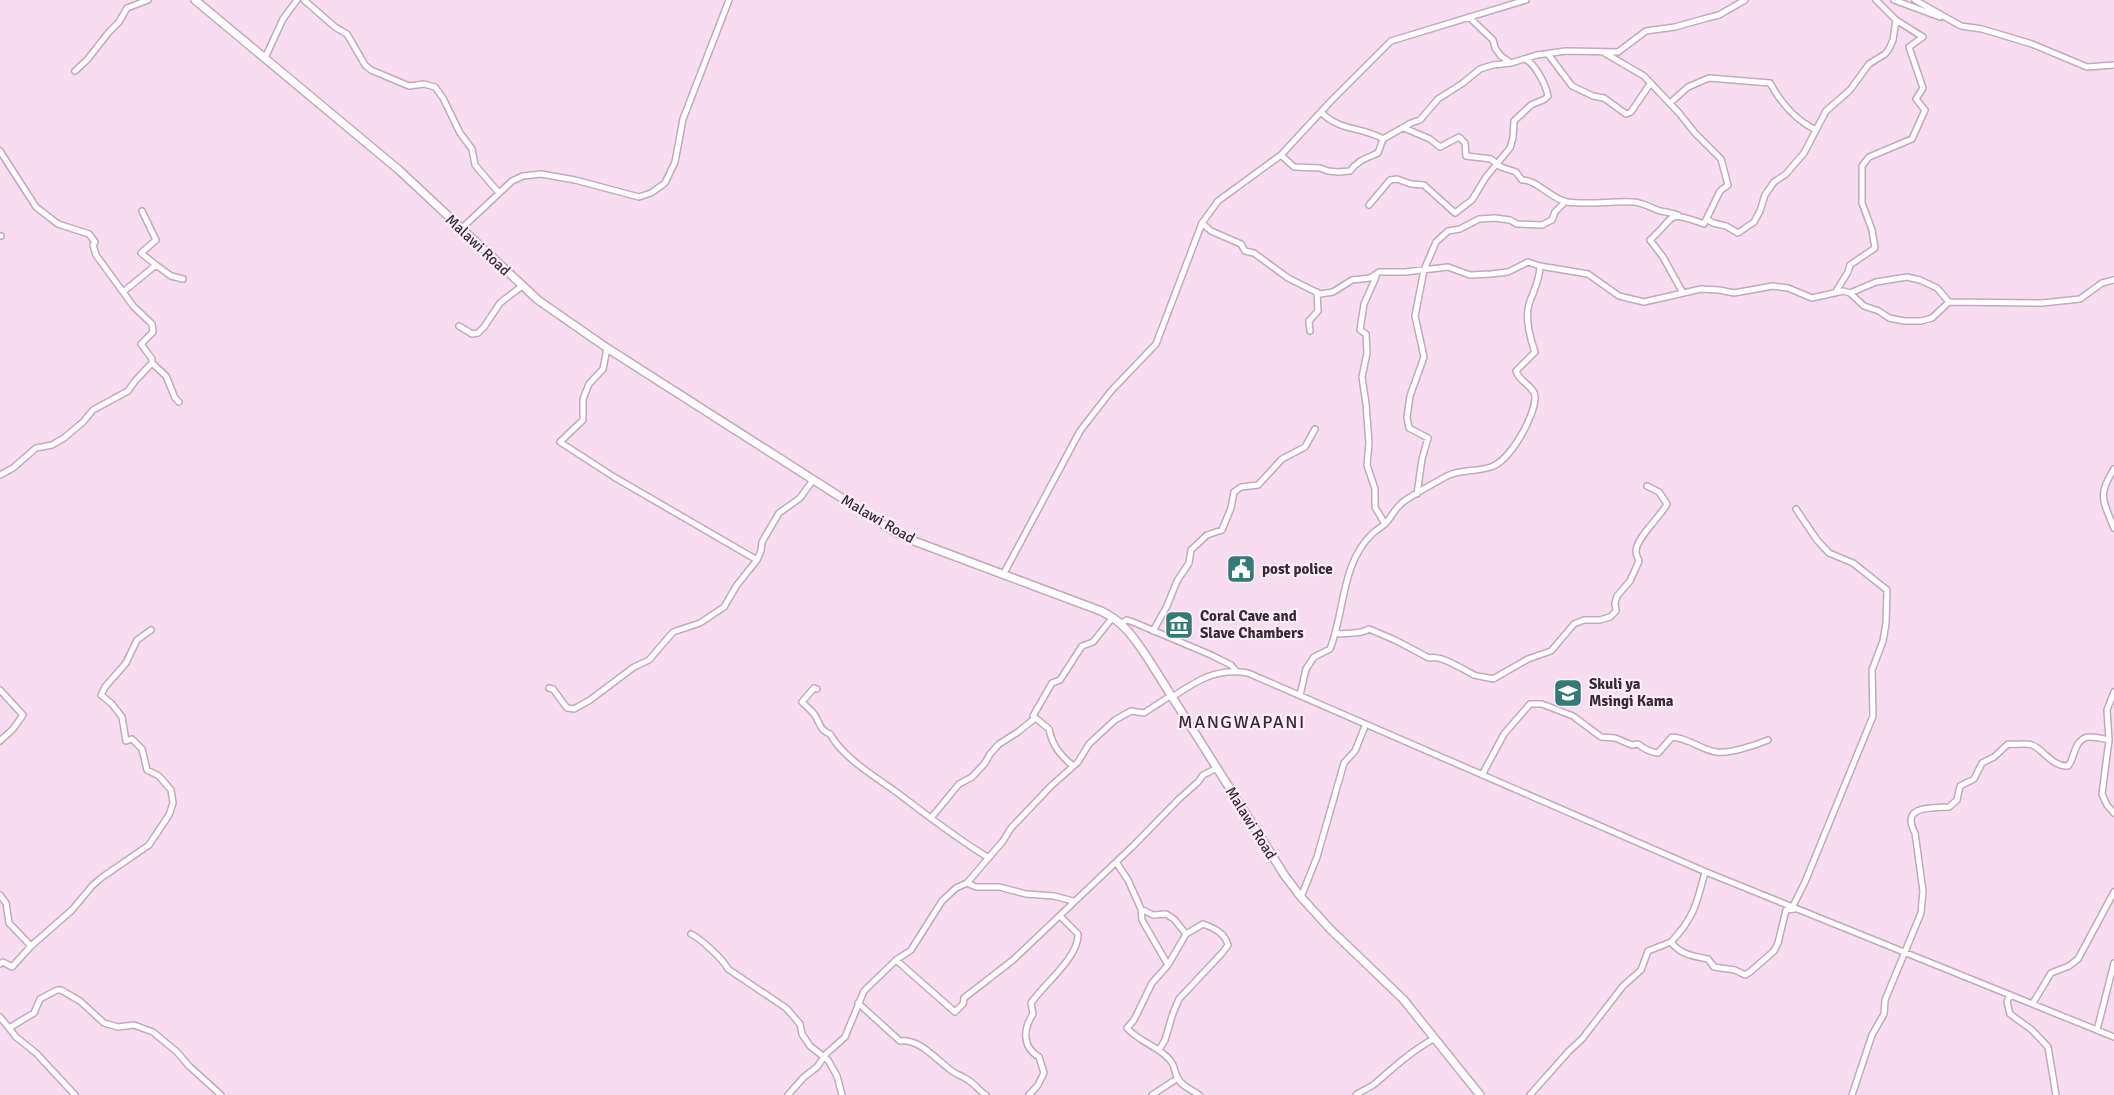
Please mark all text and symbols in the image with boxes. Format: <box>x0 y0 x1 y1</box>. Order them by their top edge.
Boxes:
street label: Malawi Road <box>442 210 514 280</box>
street label: Malawi Road <box>838 491 918 547</box>
public building icon: post police <box>1225 553 1257 585</box>
place label: post police <box>1262 560 1333 578</box>
place label: Coral Cave and Slave Chambers <box>1200 607 1304 642</box>
museum icon: Coral Cave and Slave Chambers <box>1163 609 1195 641</box>
place label: Skuli ya Msingi Kama <box>1589 675 1674 710</box>
school or university icon: Skuli ya Msingi Kama <box>1552 677 1584 709</box>
district label: MANGWAPANI <box>1178 711 1306 733</box>
street label: Malawi Road <box>1222 783 1280 863</box>

